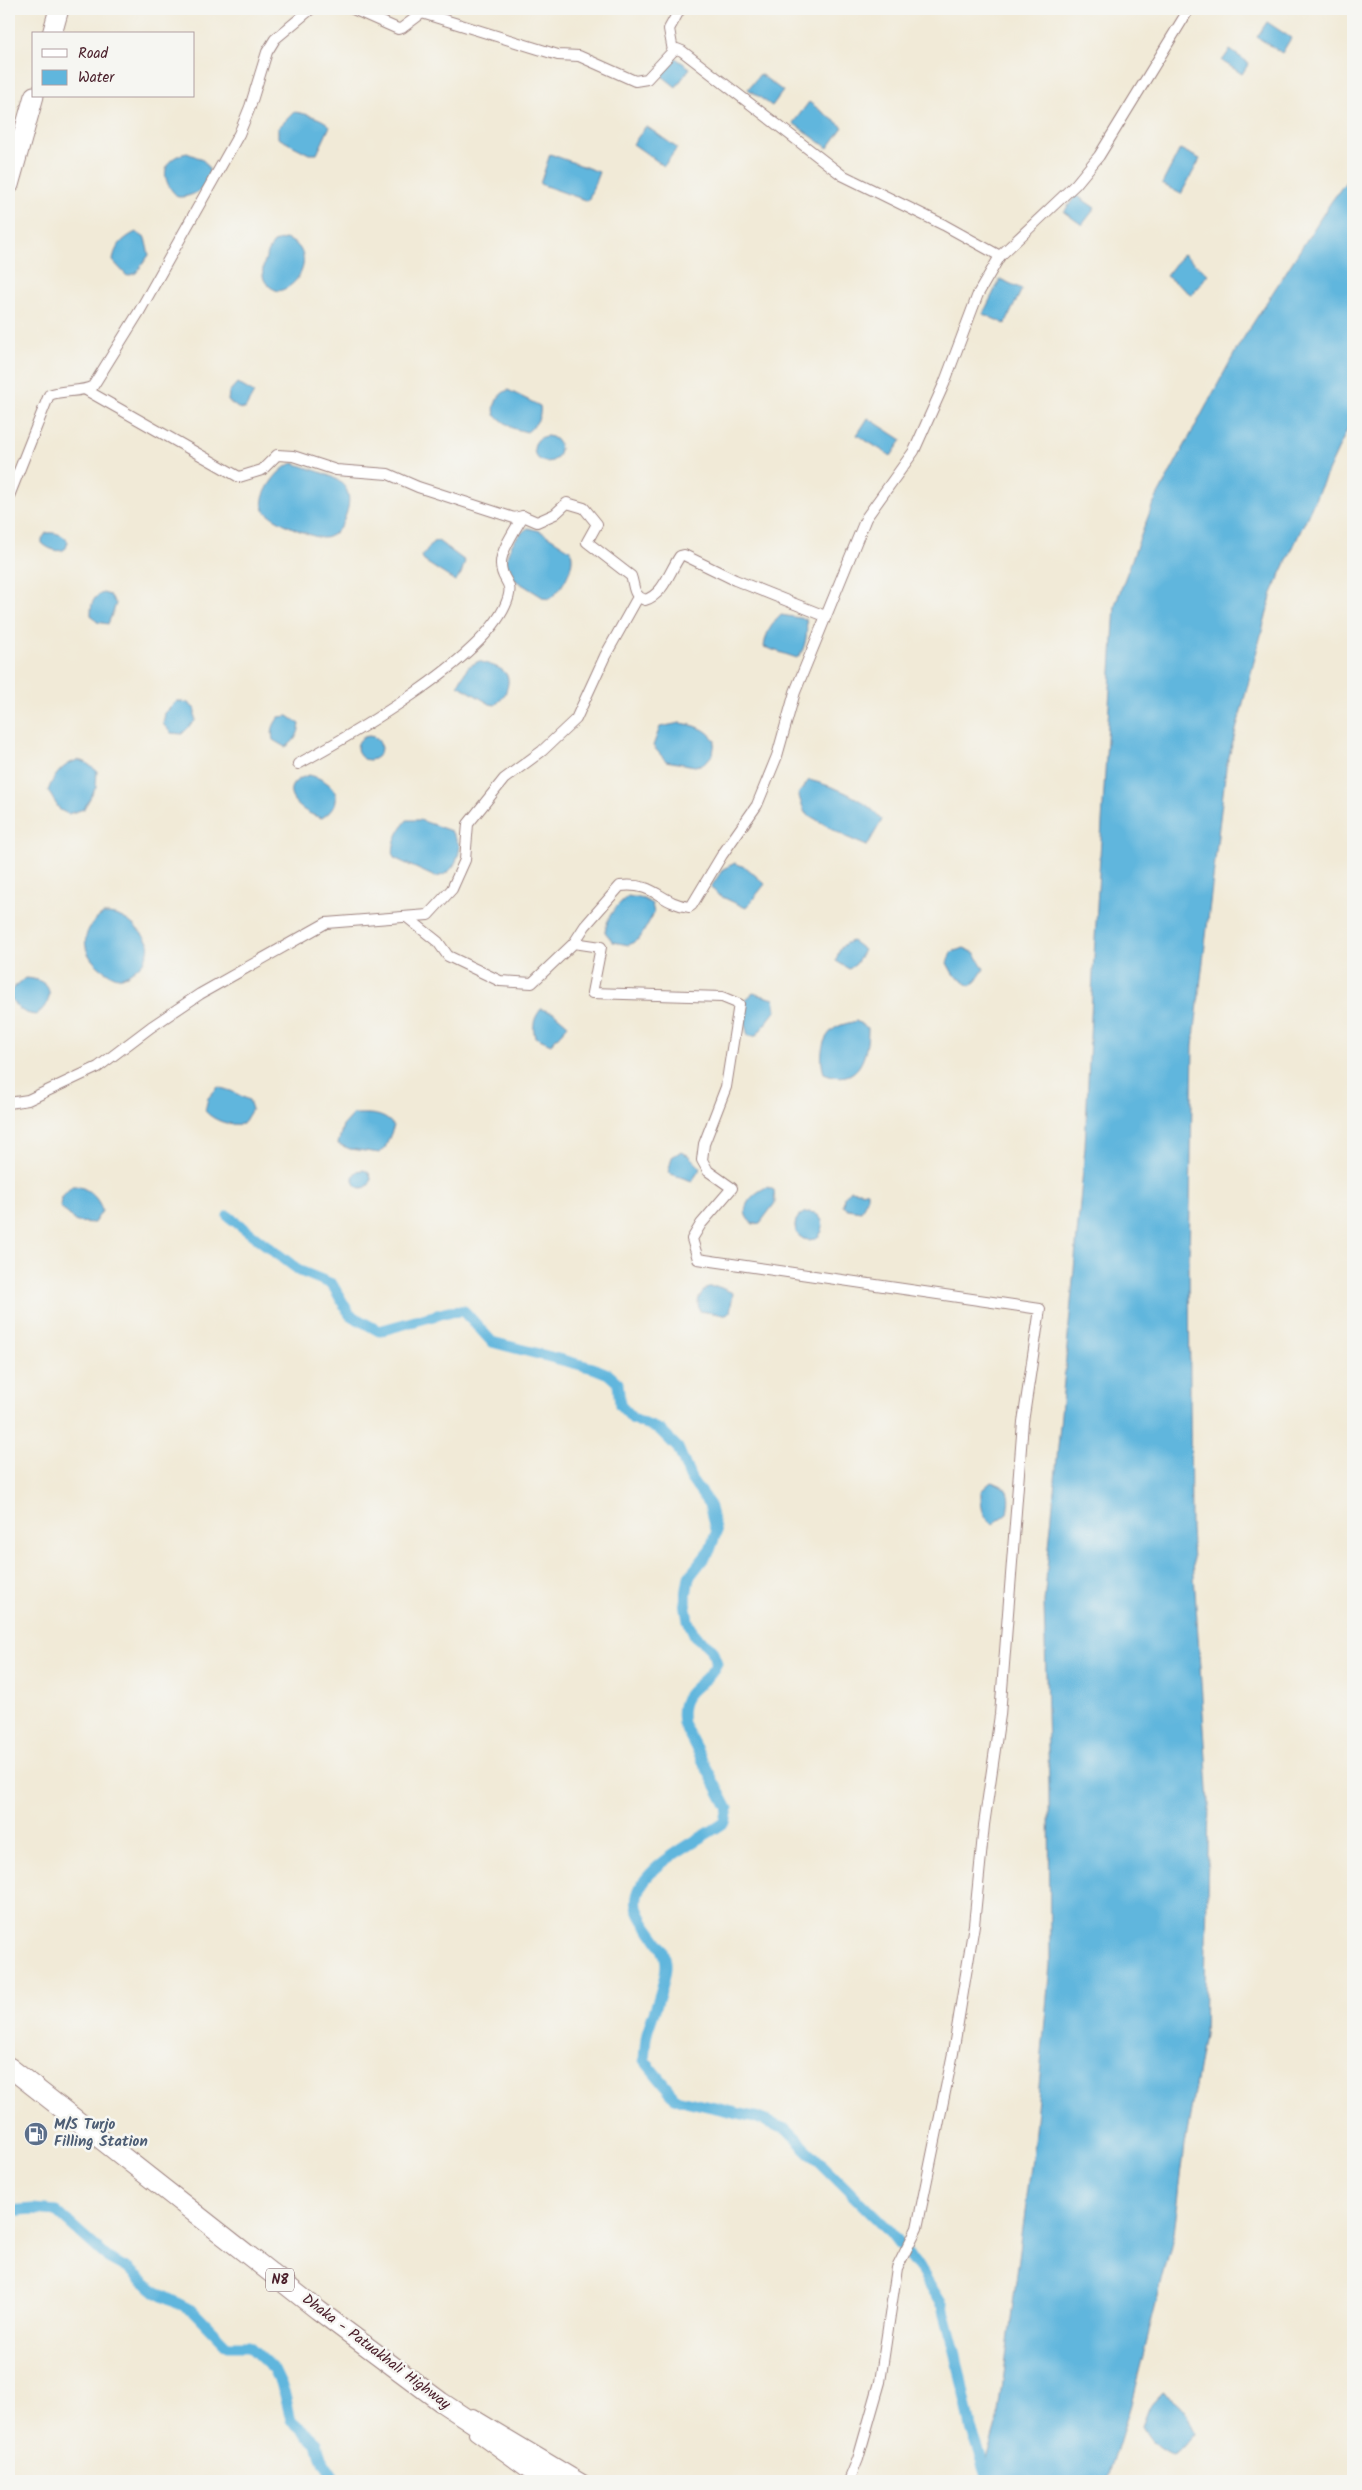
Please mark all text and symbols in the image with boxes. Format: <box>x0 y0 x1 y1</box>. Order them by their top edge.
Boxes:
legend <box>32 32 195 98</box>
text: Road <box>78 42 109 66</box>
text: Water <box>78 66 115 90</box>
place label: M/S Turjo Filling Station <box>54 2113 148 2154</box>
fuel station icon: M/S Turjo Filling Station <box>23 2121 49 2147</box>
road number: N8 <box>266 2268 294 2292</box>
street label: Dhaka - Patuakhali Highway <box>296 2288 456 2417</box>

